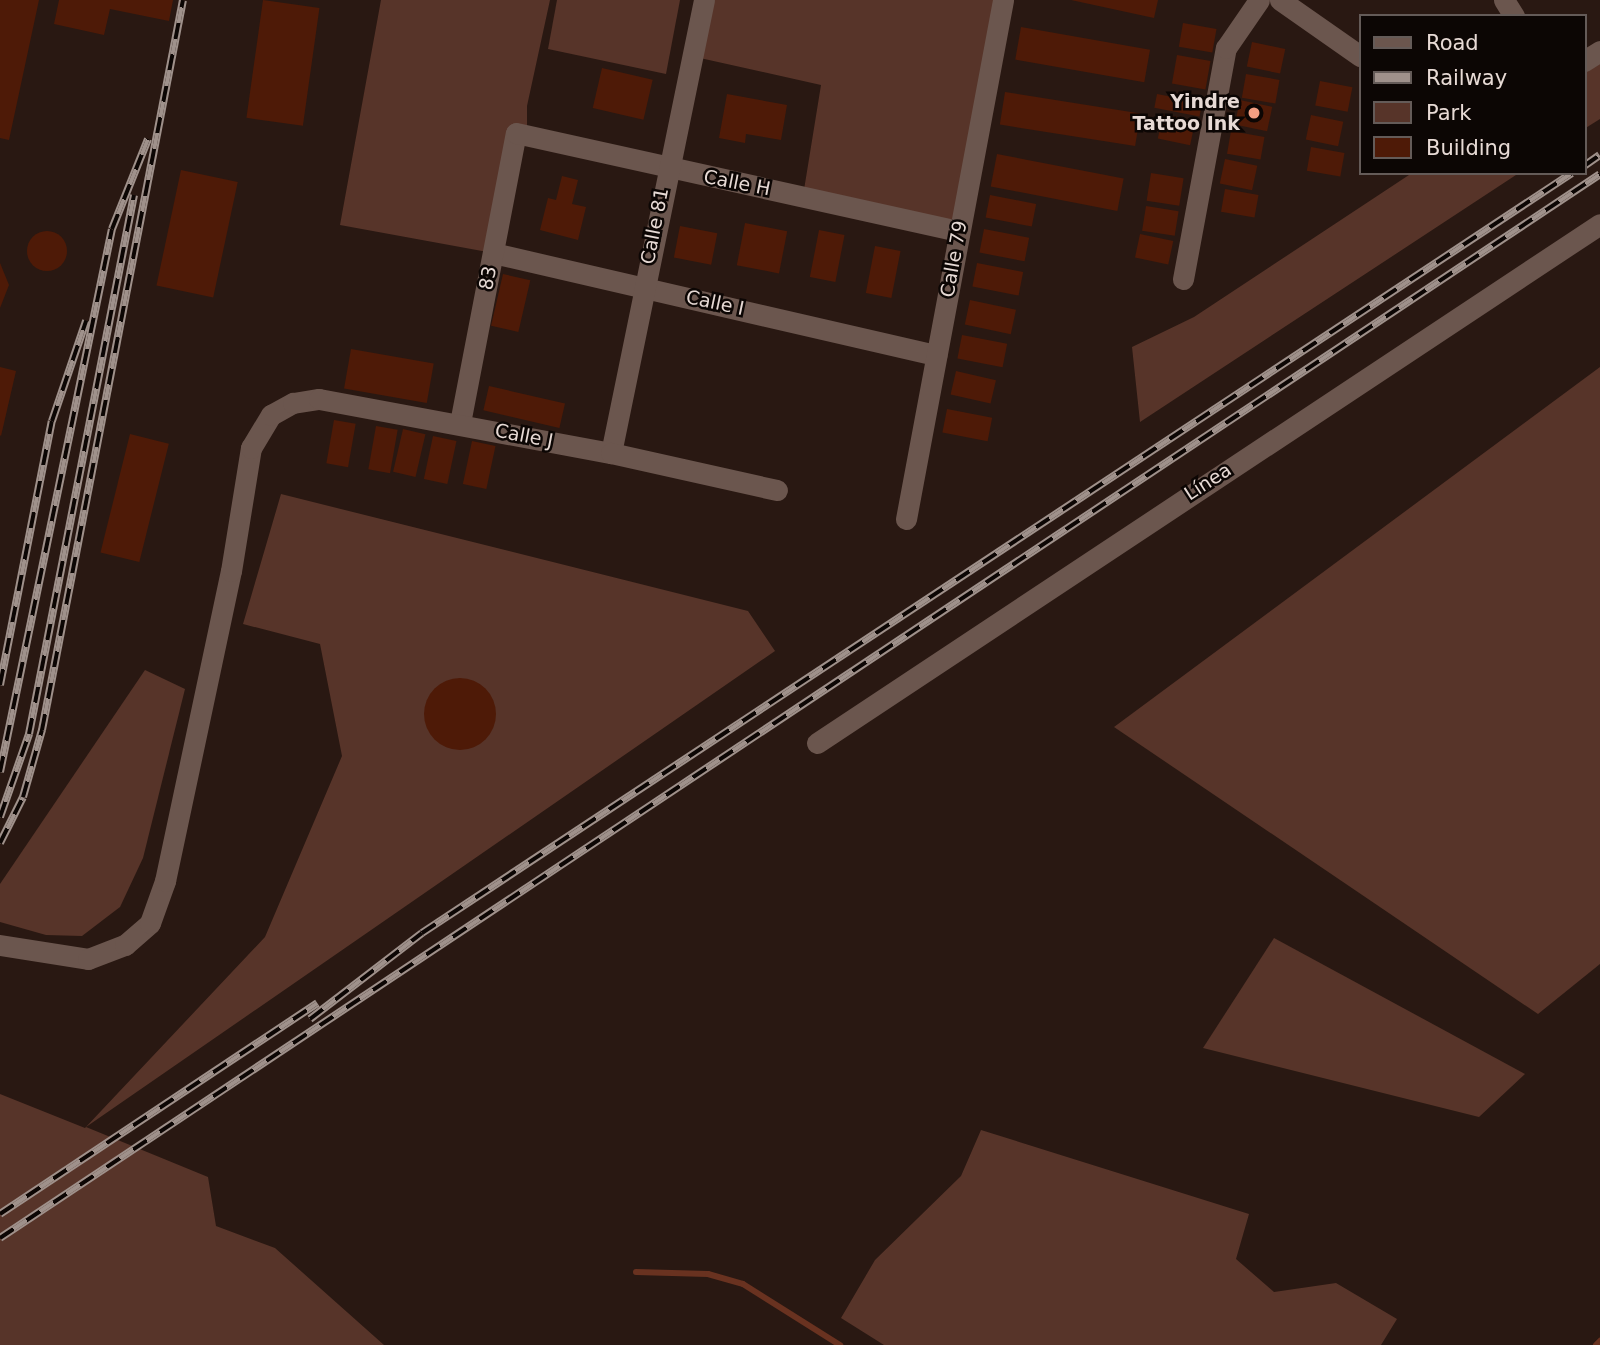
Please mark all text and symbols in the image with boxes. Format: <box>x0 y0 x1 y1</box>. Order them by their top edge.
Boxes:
legend <box>1358 14 1586 175</box>
text: Road <box>1426 31 1479 55</box>
text: Railway <box>1426 66 1507 90</box>
place label: Yindre Tattoo Ink <box>1133 91 1240 135</box>
text: Park <box>1426 101 1471 125</box>
marker: Yindre Tattoo Ink <box>1246 105 1262 121</box>
text: Building <box>1426 136 1511 160</box>
street label: Calle H <box>702 165 772 201</box>
street label: Calle 81 <box>636 186 674 266</box>
street label: Calle 79 <box>936 219 972 299</box>
street label: 83 <box>475 264 501 292</box>
street label: Calle I <box>684 286 746 320</box>
street label: Calle J <box>493 419 555 453</box>
street label: Línea <box>1180 458 1236 506</box>

